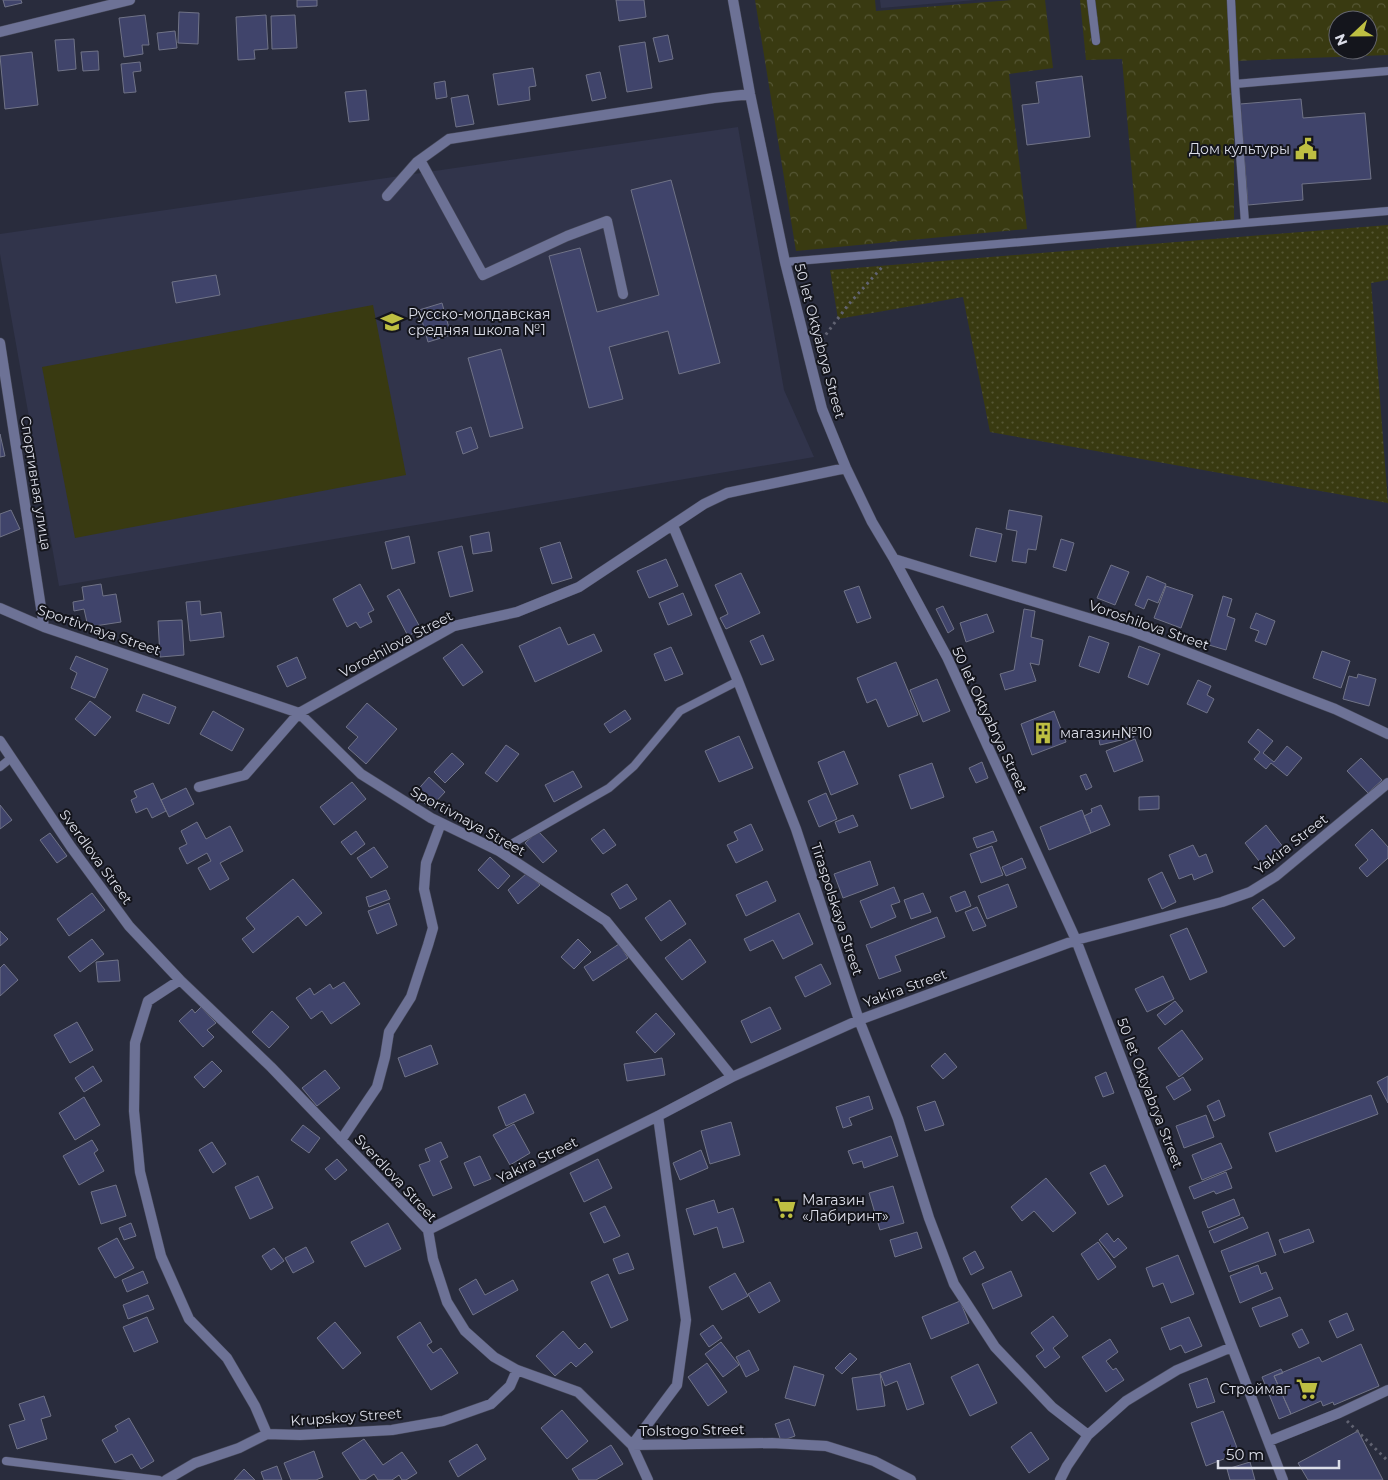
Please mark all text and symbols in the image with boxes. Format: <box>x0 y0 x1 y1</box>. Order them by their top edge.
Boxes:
north arrow <box>1328 10 1378 60</box>
text: N <box>1330 31 1351 48</box>
public building icon: Дом культуры <box>1293 136 1319 162</box>
place label: Дом культуры <box>1189 140 1290 158</box>
street label: 50 let Oktyabrya Street <box>791 261 849 421</box>
place label: Русско-молдавская средняя школа №1 <box>408 305 550 339</box>
school or university icon: Русско-молдавская средняя школа №1 <box>379 309 405 335</box>
street label: Спортивная улица <box>16 414 56 552</box>
street label: Voroshilova Street <box>1087 596 1212 654</box>
street label: Sportivnaya Street <box>35 601 163 660</box>
street label: Voroshilova Street <box>336 606 456 682</box>
street label: 50 let Oktyabrya Street <box>948 644 1032 797</box>
building icon: магазин№10 <box>1030 720 1056 746</box>
place label: магазин№10 <box>1060 724 1152 742</box>
street label: Sportivnaya Street <box>407 782 529 860</box>
street label: Sverdlova Street <box>55 806 137 908</box>
street label: Yakira Street <box>1251 810 1331 878</box>
street label: Tiraspolskaya Street <box>807 840 867 978</box>
street label: Yakira Street <box>861 964 950 1011</box>
street label: 50 let Oktyabrya Street <box>1113 1015 1187 1171</box>
street label: Sverdlova Street <box>351 1130 441 1226</box>
street label: Yakira Street <box>494 1133 581 1187</box>
place label: Магазин «Лабиринт» <box>802 1191 889 1225</box>
supermarket icon: Магазин «Лабиринт» <box>772 1195 798 1221</box>
supermarket icon: Строймаг <box>1294 1376 1320 1402</box>
place label: Строймаг <box>1220 1380 1290 1398</box>
street label: Krupskoy Street <box>290 1404 402 1430</box>
street label: Tolstogo Street <box>639 1420 745 1440</box>
scale bar <box>1218 1438 1339 1470</box>
text: 50 m <box>1226 1445 1264 1464</box>

